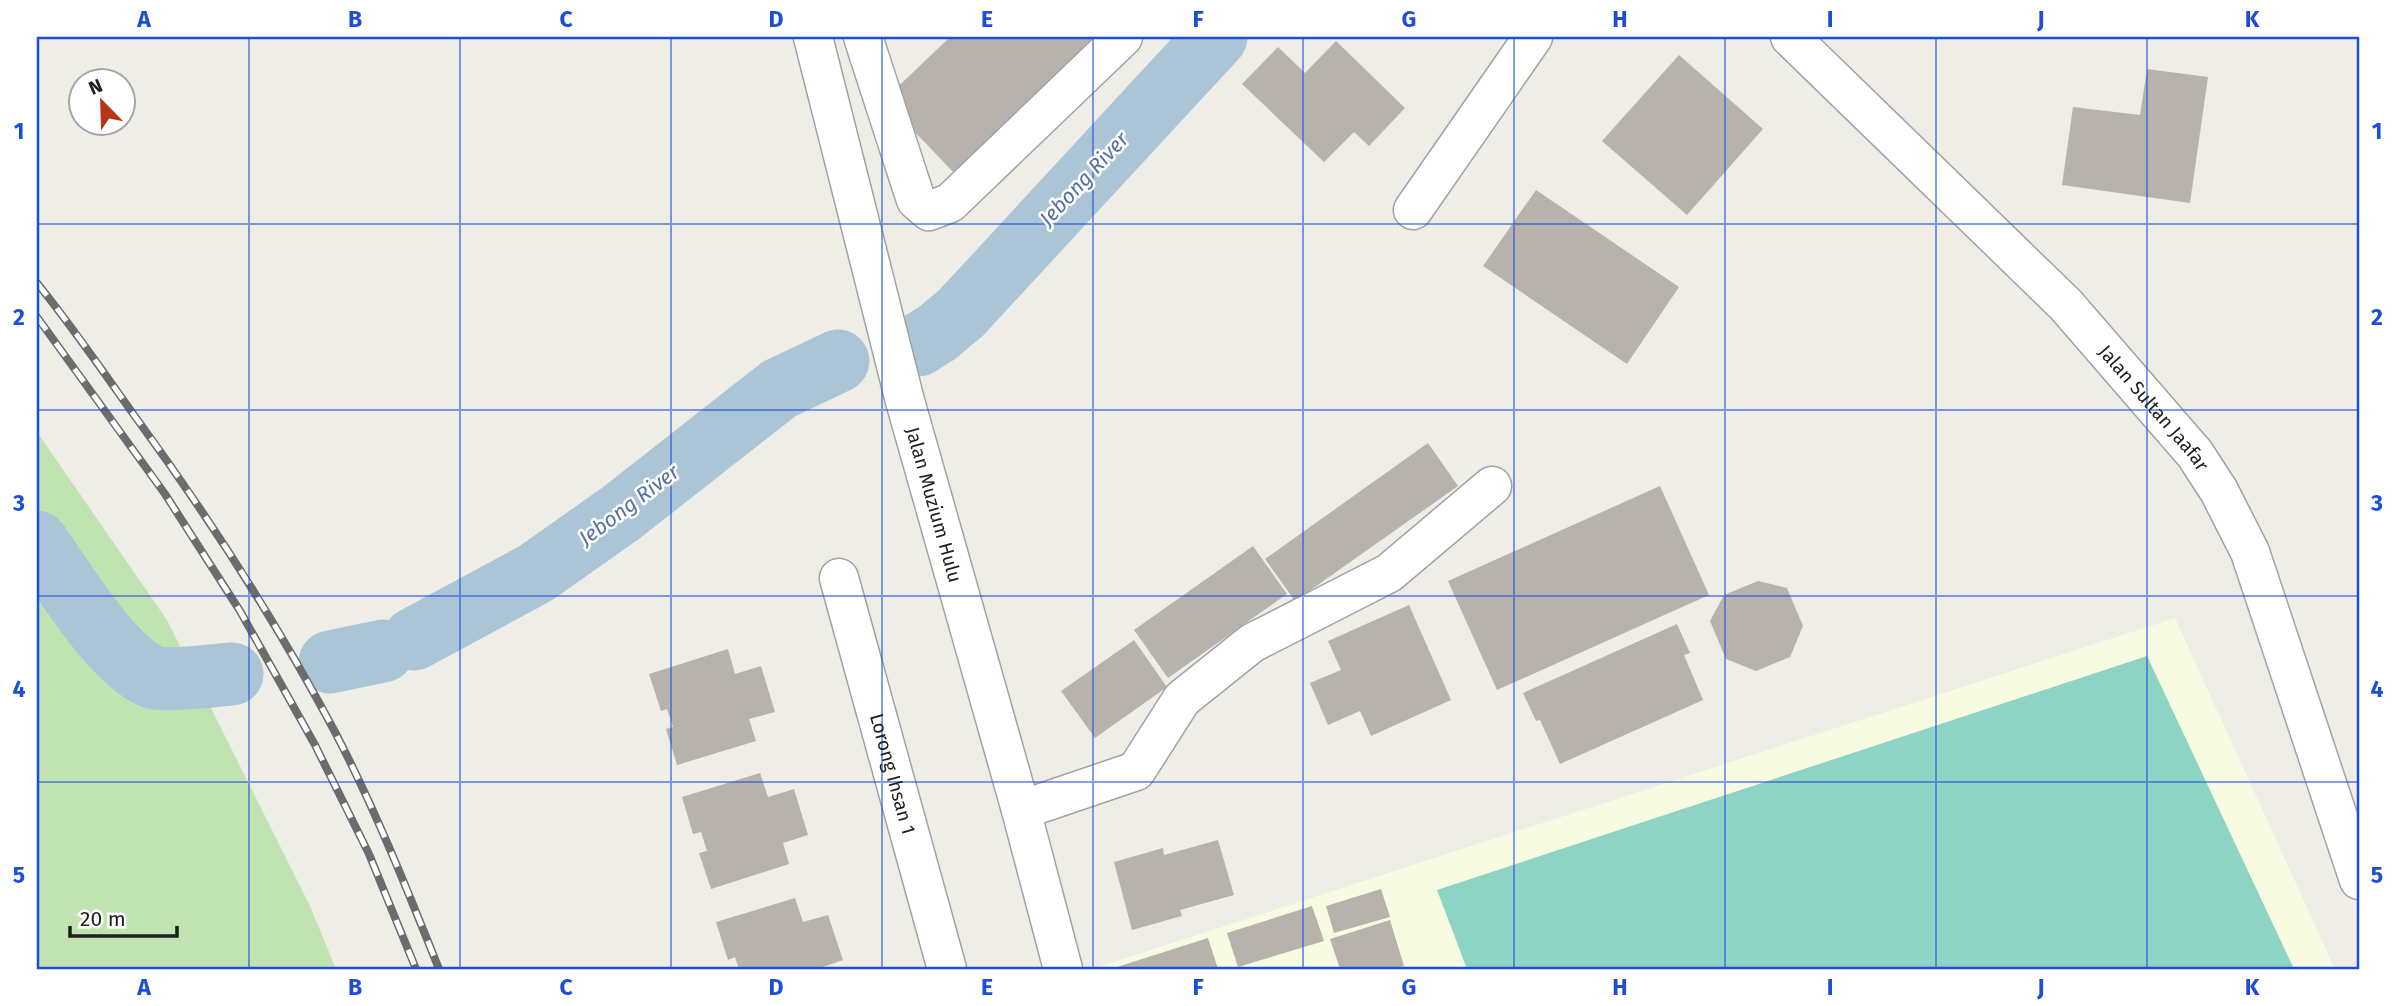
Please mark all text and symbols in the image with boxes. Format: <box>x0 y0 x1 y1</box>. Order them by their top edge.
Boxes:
text: A <box>136 5 151 33</box>
text: B <box>348 5 362 33</box>
text: C <box>559 5 573 33</box>
text: D <box>769 5 784 33</box>
text: E <box>981 5 993 33</box>
text: F <box>1192 5 1204 33</box>
text: G <box>1402 5 1416 33</box>
text: H <box>1612 5 1628 33</box>
text: I <box>1827 5 1833 33</box>
text: J <box>2036 5 2045 33</box>
text: K <box>2245 5 2260 33</box>
north arrow <box>66 66 136 136</box>
text: N <box>85 74 106 100</box>
text: 1 <box>14 117 24 145</box>
text: 1 <box>2372 117 2382 145</box>
water label: Jebong River <box>1033 126 1135 232</box>
text: 2 <box>13 303 25 331</box>
text: 2 <box>2371 303 2383 331</box>
street label: Jalan Sultan Jaafar <box>2094 340 2214 475</box>
street label: Jalan Muzium Hulu <box>901 424 967 585</box>
water label: Jebong River <box>573 458 685 552</box>
text: 3 <box>12 489 25 517</box>
text: 3 <box>2370 489 2383 517</box>
text: 4 <box>13 675 26 703</box>
text: 4 <box>2371 675 2384 703</box>
street label: Lorong Ihsan 1 <box>865 711 921 837</box>
text: 5 <box>13 861 25 889</box>
text: 5 <box>2371 861 2383 889</box>
scale bar <box>70 894 177 938</box>
text: 20 m <box>80 906 126 932</box>
text: A <box>136 973 151 1001</box>
text: B <box>348 973 362 1001</box>
text: C <box>559 973 573 1001</box>
text: D <box>769 973 784 1001</box>
text: E <box>981 973 993 1001</box>
text: F <box>1192 973 1204 1001</box>
text: G <box>1402 973 1416 1001</box>
text: H <box>1612 973 1628 1001</box>
text: I <box>1827 973 1833 1001</box>
text: J <box>2036 973 2045 1001</box>
text: K <box>2245 973 2260 1001</box>

